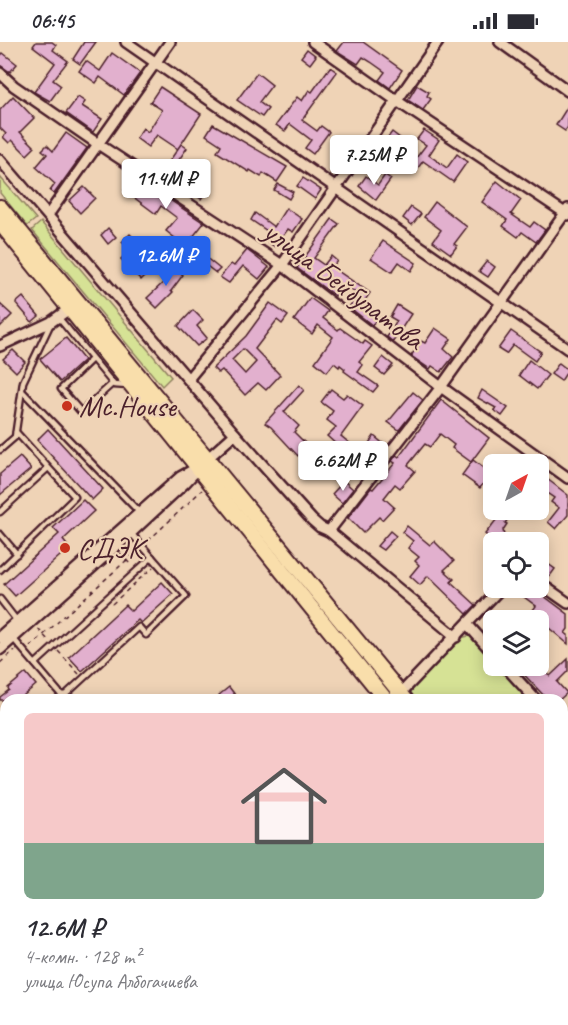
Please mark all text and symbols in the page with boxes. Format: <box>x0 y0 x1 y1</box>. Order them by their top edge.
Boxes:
text: 06:45 <box>30 7 74 35</box>
pin: 7.25M ₽ <box>319 135 429 186</box>
text: 7.25M ₽ <box>344 142 404 167</box>
pin: 11.4M ₽ <box>111 159 221 210</box>
text: 11.4M ₽ <box>136 166 196 191</box>
street label: улица Бейбулатова <box>254 211 433 359</box>
pin: 12.6M ₽ <box>111 236 221 287</box>
text: 12.6M ₽ <box>135 243 197 268</box>
place label: Mc.House <box>79 387 178 425</box>
marker: Mc.House <box>60 399 74 413</box>
pin: 6.62M ₽ <box>288 441 398 492</box>
text: 6.62M ₽ <box>312 448 374 473</box>
north arrow <box>483 454 549 520</box>
map controls <box>483 454 549 676</box>
place label: СДЭК <box>77 529 149 567</box>
button: locate <box>483 532 549 598</box>
marker: СДЭК <box>58 541 72 555</box>
button: layers <box>483 610 549 676</box>
icon: home <box>230 752 338 860</box>
text: 12.6M ₽ <box>24 911 103 944</box>
text: 4-комн. · 128 m² <box>24 944 141 969</box>
text: улица Юсупа Албогачиева <box>24 969 197 994</box>

